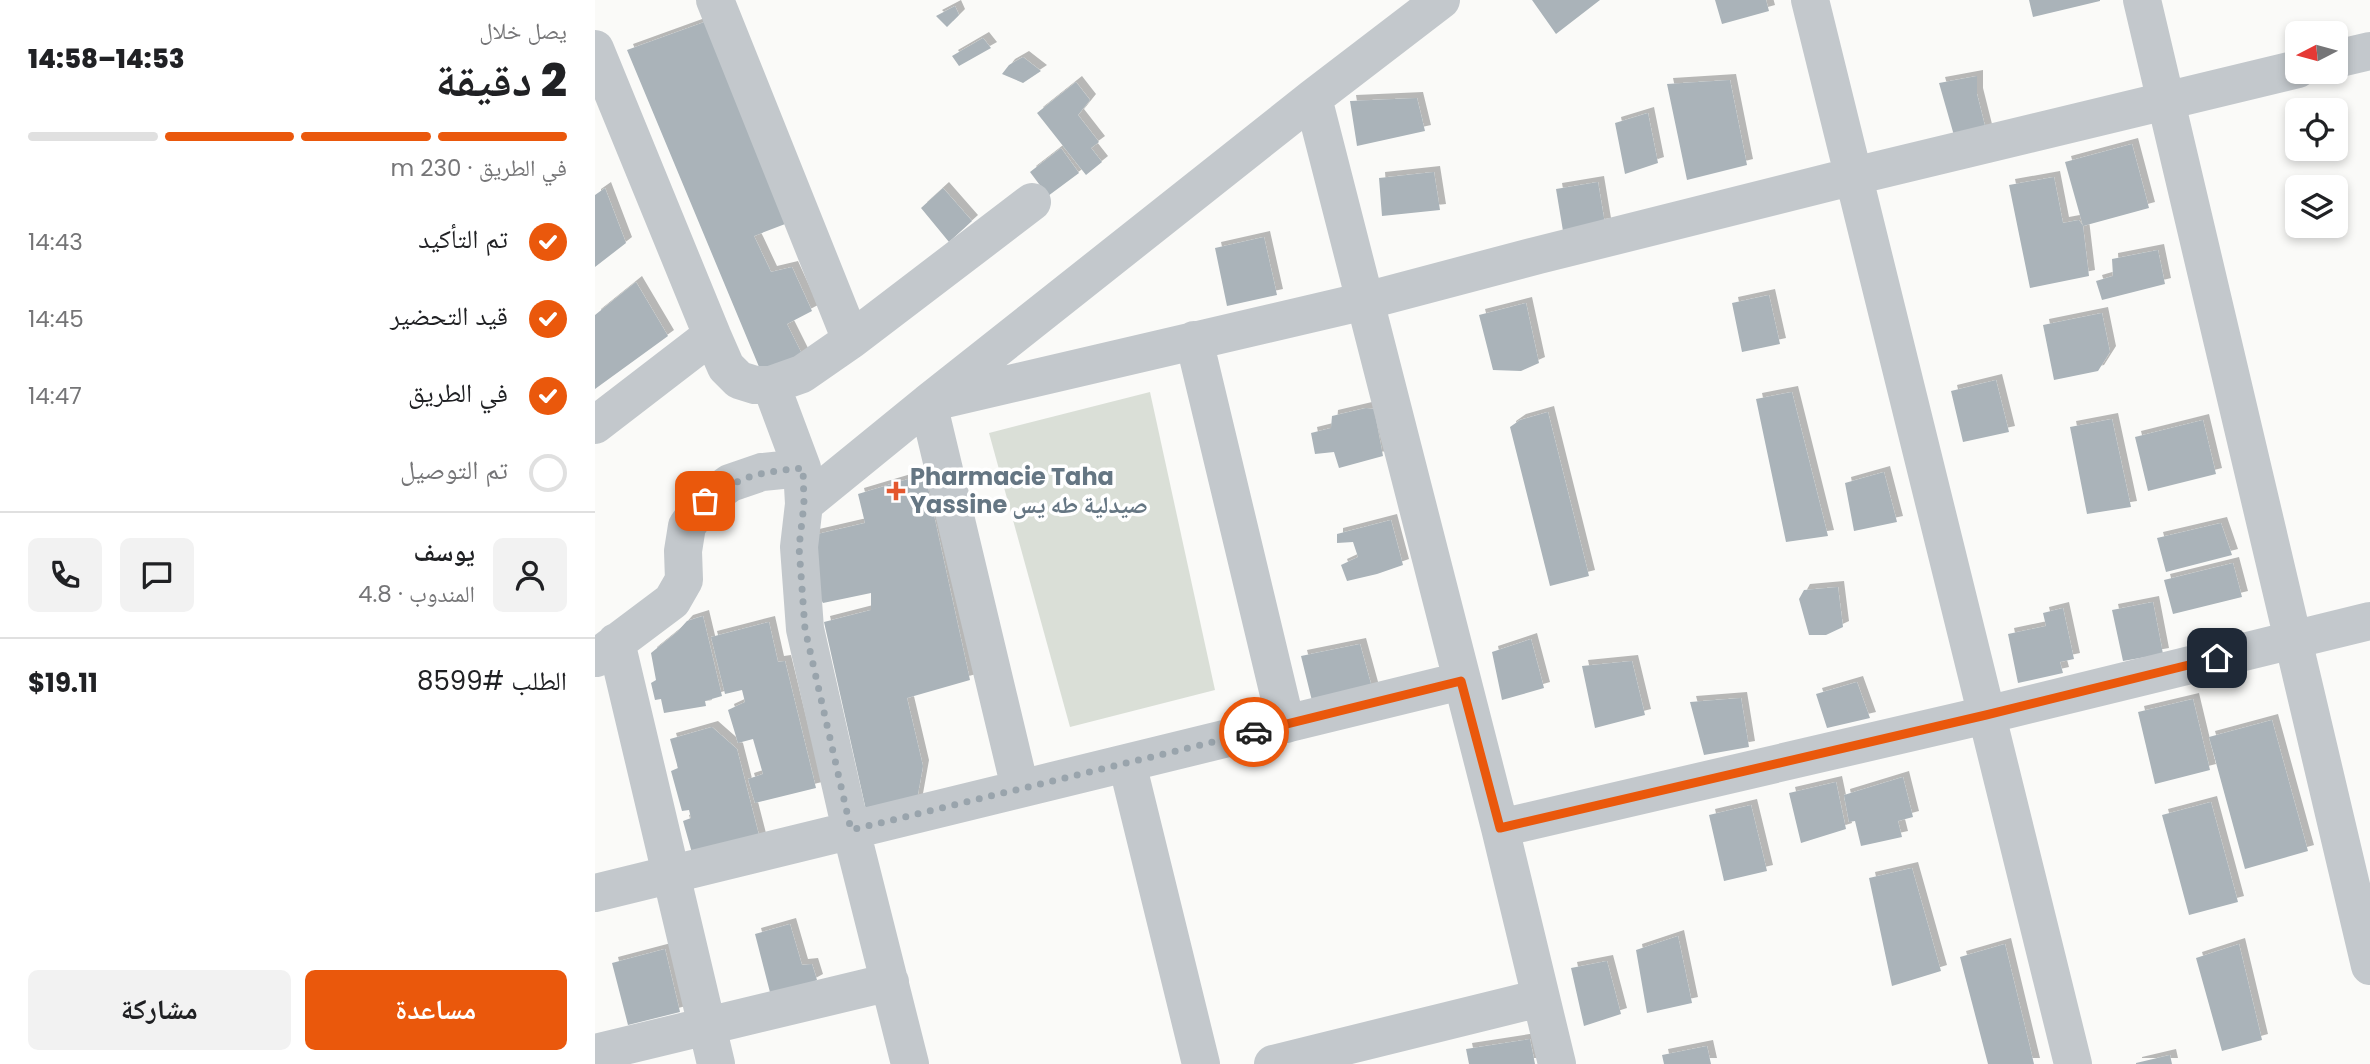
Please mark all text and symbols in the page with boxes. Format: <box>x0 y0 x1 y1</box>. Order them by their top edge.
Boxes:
text: يصل خلال <box>479 15 567 47</box>
north arrow <box>2285 21 2349 84</box>
map controls <box>2285 21 2348 238</box>
text: 14:53–14:58 <box>28 41 185 77</box>
text: 2 دقيقة <box>435 48 567 112</box>
button: locate <box>2285 98 2348 161</box>
text: في الطريق · 230 m <box>390 152 567 184</box>
button: layers <box>2285 175 2348 238</box>
text: تم التأكيد <box>418 221 508 257</box>
icon: check <box>529 223 567 261</box>
text: 14:43 <box>28 226 83 258</box>
text: قيد التحضير <box>390 298 508 334</box>
icon: check <box>529 300 567 338</box>
text: 14:45 <box>28 303 84 335</box>
text: في الطريق <box>408 375 508 411</box>
icon: check <box>529 377 567 415</box>
text: 14:47 <box>28 380 82 412</box>
text: تم التوصيل <box>400 452 508 488</box>
place label: Pharmacie Taha Yassine صيدلية طه يس <box>910 460 1148 521</box>
pin <box>675 471 735 531</box>
icon: bag <box>686 482 724 520</box>
marker: Pharmacie Taha Yassine صيدلية طه يس <box>888 483 904 499</box>
text: يوسف <box>414 534 475 570</box>
button: phone <box>28 538 102 612</box>
button: chat <box>120 538 194 612</box>
button: person <box>493 538 567 612</box>
text: المندوب · 4.8 <box>358 578 475 610</box>
pin <box>2187 628 2247 688</box>
icon: home <box>2198 639 2236 677</box>
text: الطلب #8599 <box>417 663 567 699</box>
text: $19.11 <box>28 665 98 701</box>
courier <box>1219 697 1289 767</box>
icon: car <box>1235 713 1273 751</box>
button: مشاركة <box>28 970 291 1050</box>
button: مساعدة <box>305 970 567 1050</box>

